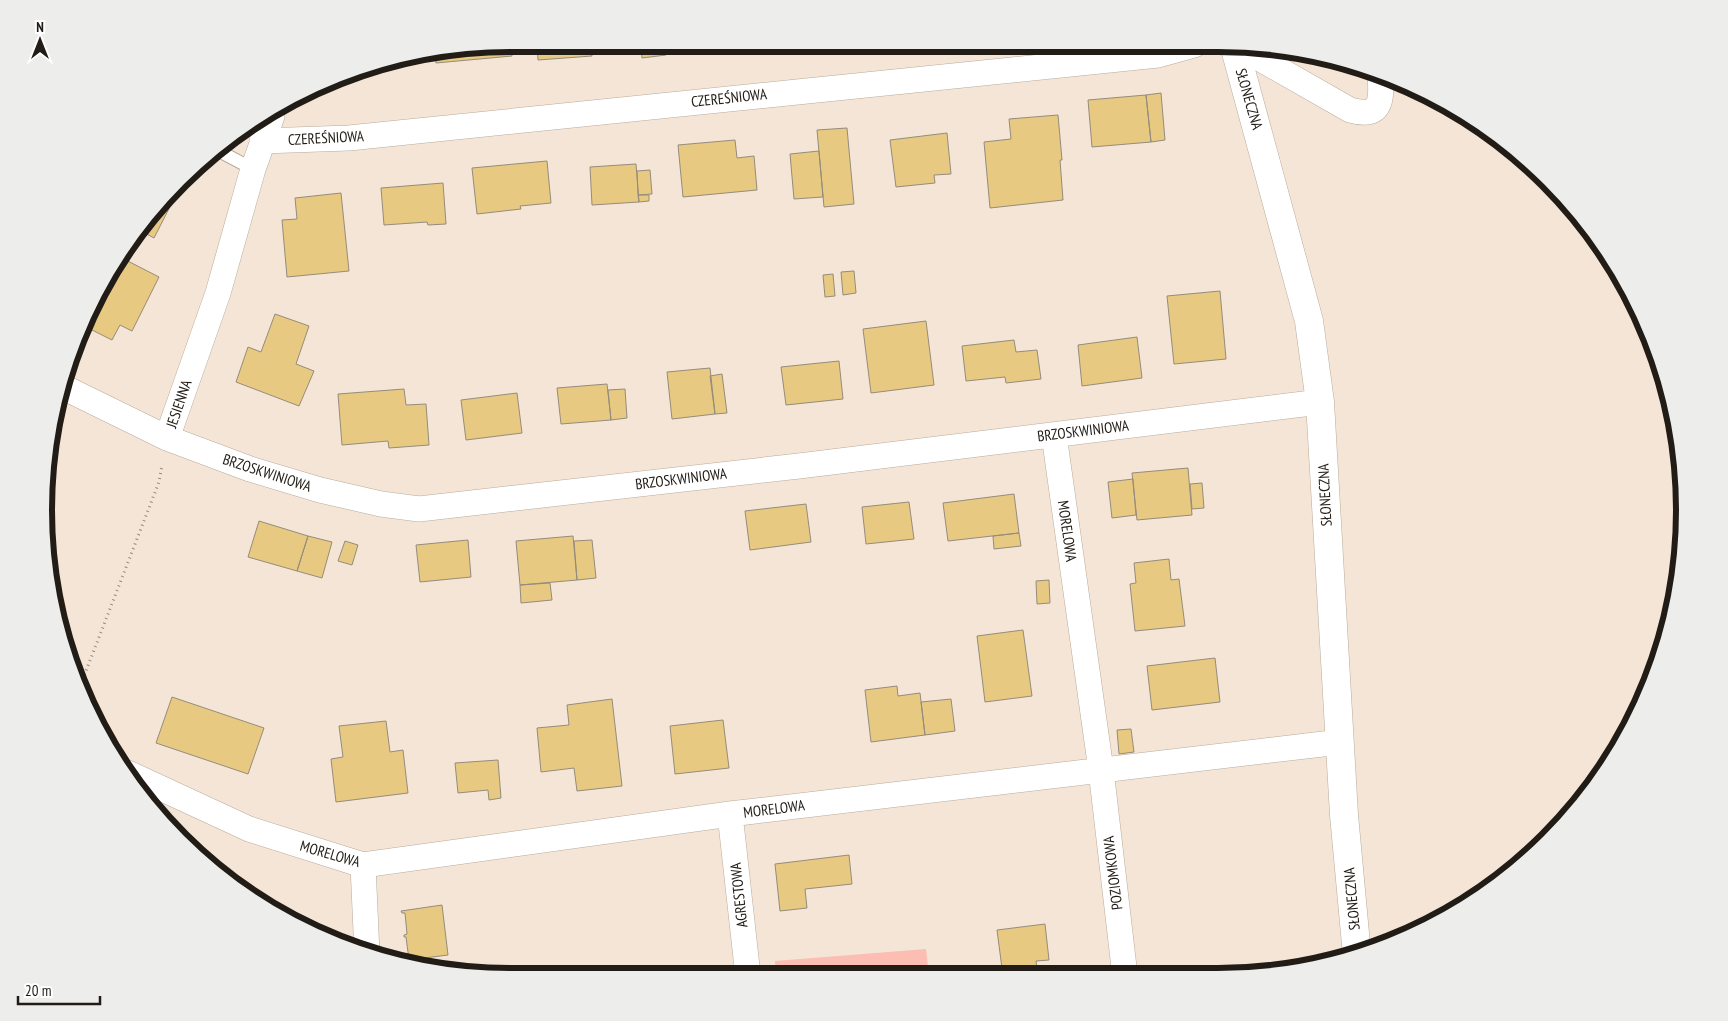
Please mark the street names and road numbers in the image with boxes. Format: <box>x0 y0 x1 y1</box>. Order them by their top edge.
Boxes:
street label: SŁONECZNA <box>1232 66 1268 133</box>
street label: CZEREŚNIOWA <box>690 84 769 111</box>
street label: CZEREŚNIOWA <box>288 126 365 149</box>
street label: JESIENNA <box>161 376 196 431</box>
street label: BRZOSKWINIOWA <box>1036 415 1131 446</box>
street label: BRZOSKWINIOWA <box>220 449 315 496</box>
street label: SŁONECZNA <box>1313 462 1336 527</box>
street label: BRZOSKWINIOWA <box>634 463 729 494</box>
street label: MORELOWA <box>1054 499 1081 564</box>
street label: MORELOWA <box>742 795 807 822</box>
street label: POZIOMKOWA <box>1098 834 1126 911</box>
street label: MORELOWA <box>298 836 363 871</box>
street label: AGRESTOWA <box>726 861 751 928</box>
street label: SŁONECZNA <box>1339 866 1364 931</box>

